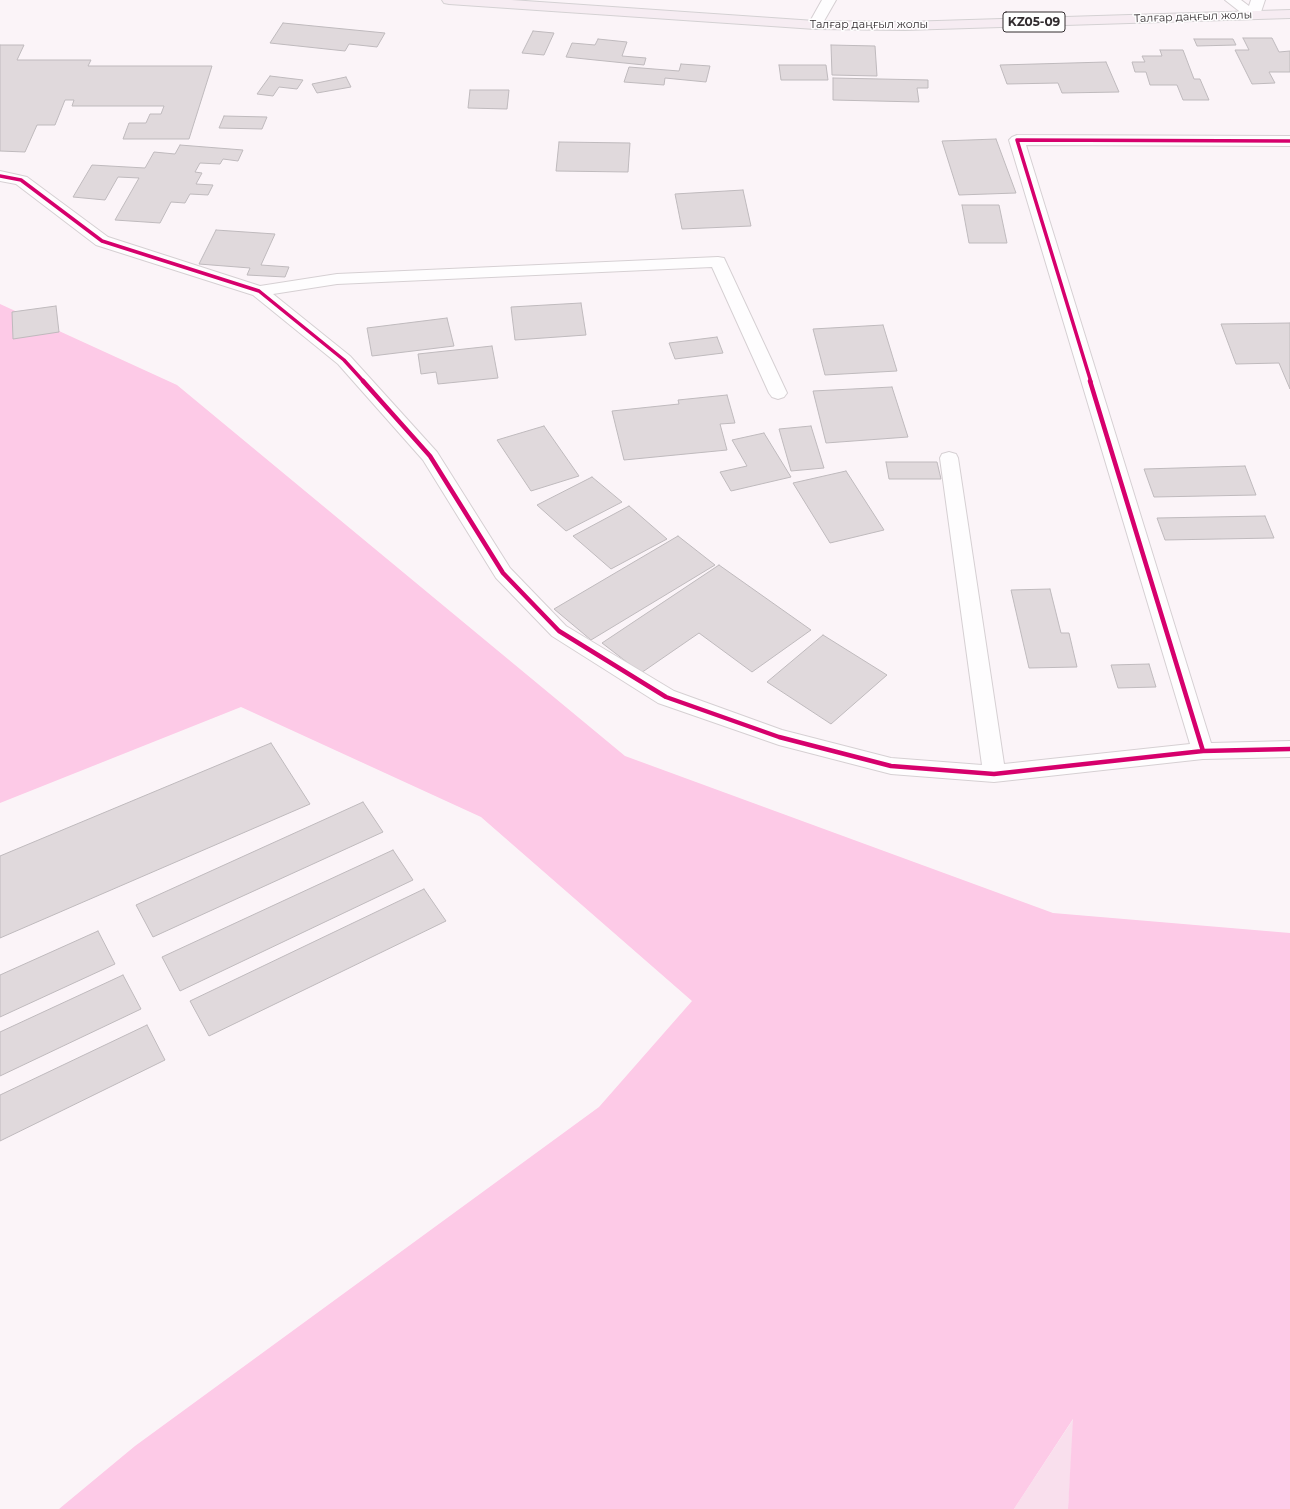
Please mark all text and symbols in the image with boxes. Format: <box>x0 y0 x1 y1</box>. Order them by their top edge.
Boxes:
street label: Талғар даңғыл жолы <box>1134 8 1252 26</box>
road number: KZ05-09 <box>1003 12 1065 32</box>
street label: Талғар даңғыл жолы <box>810 18 928 32</box>

